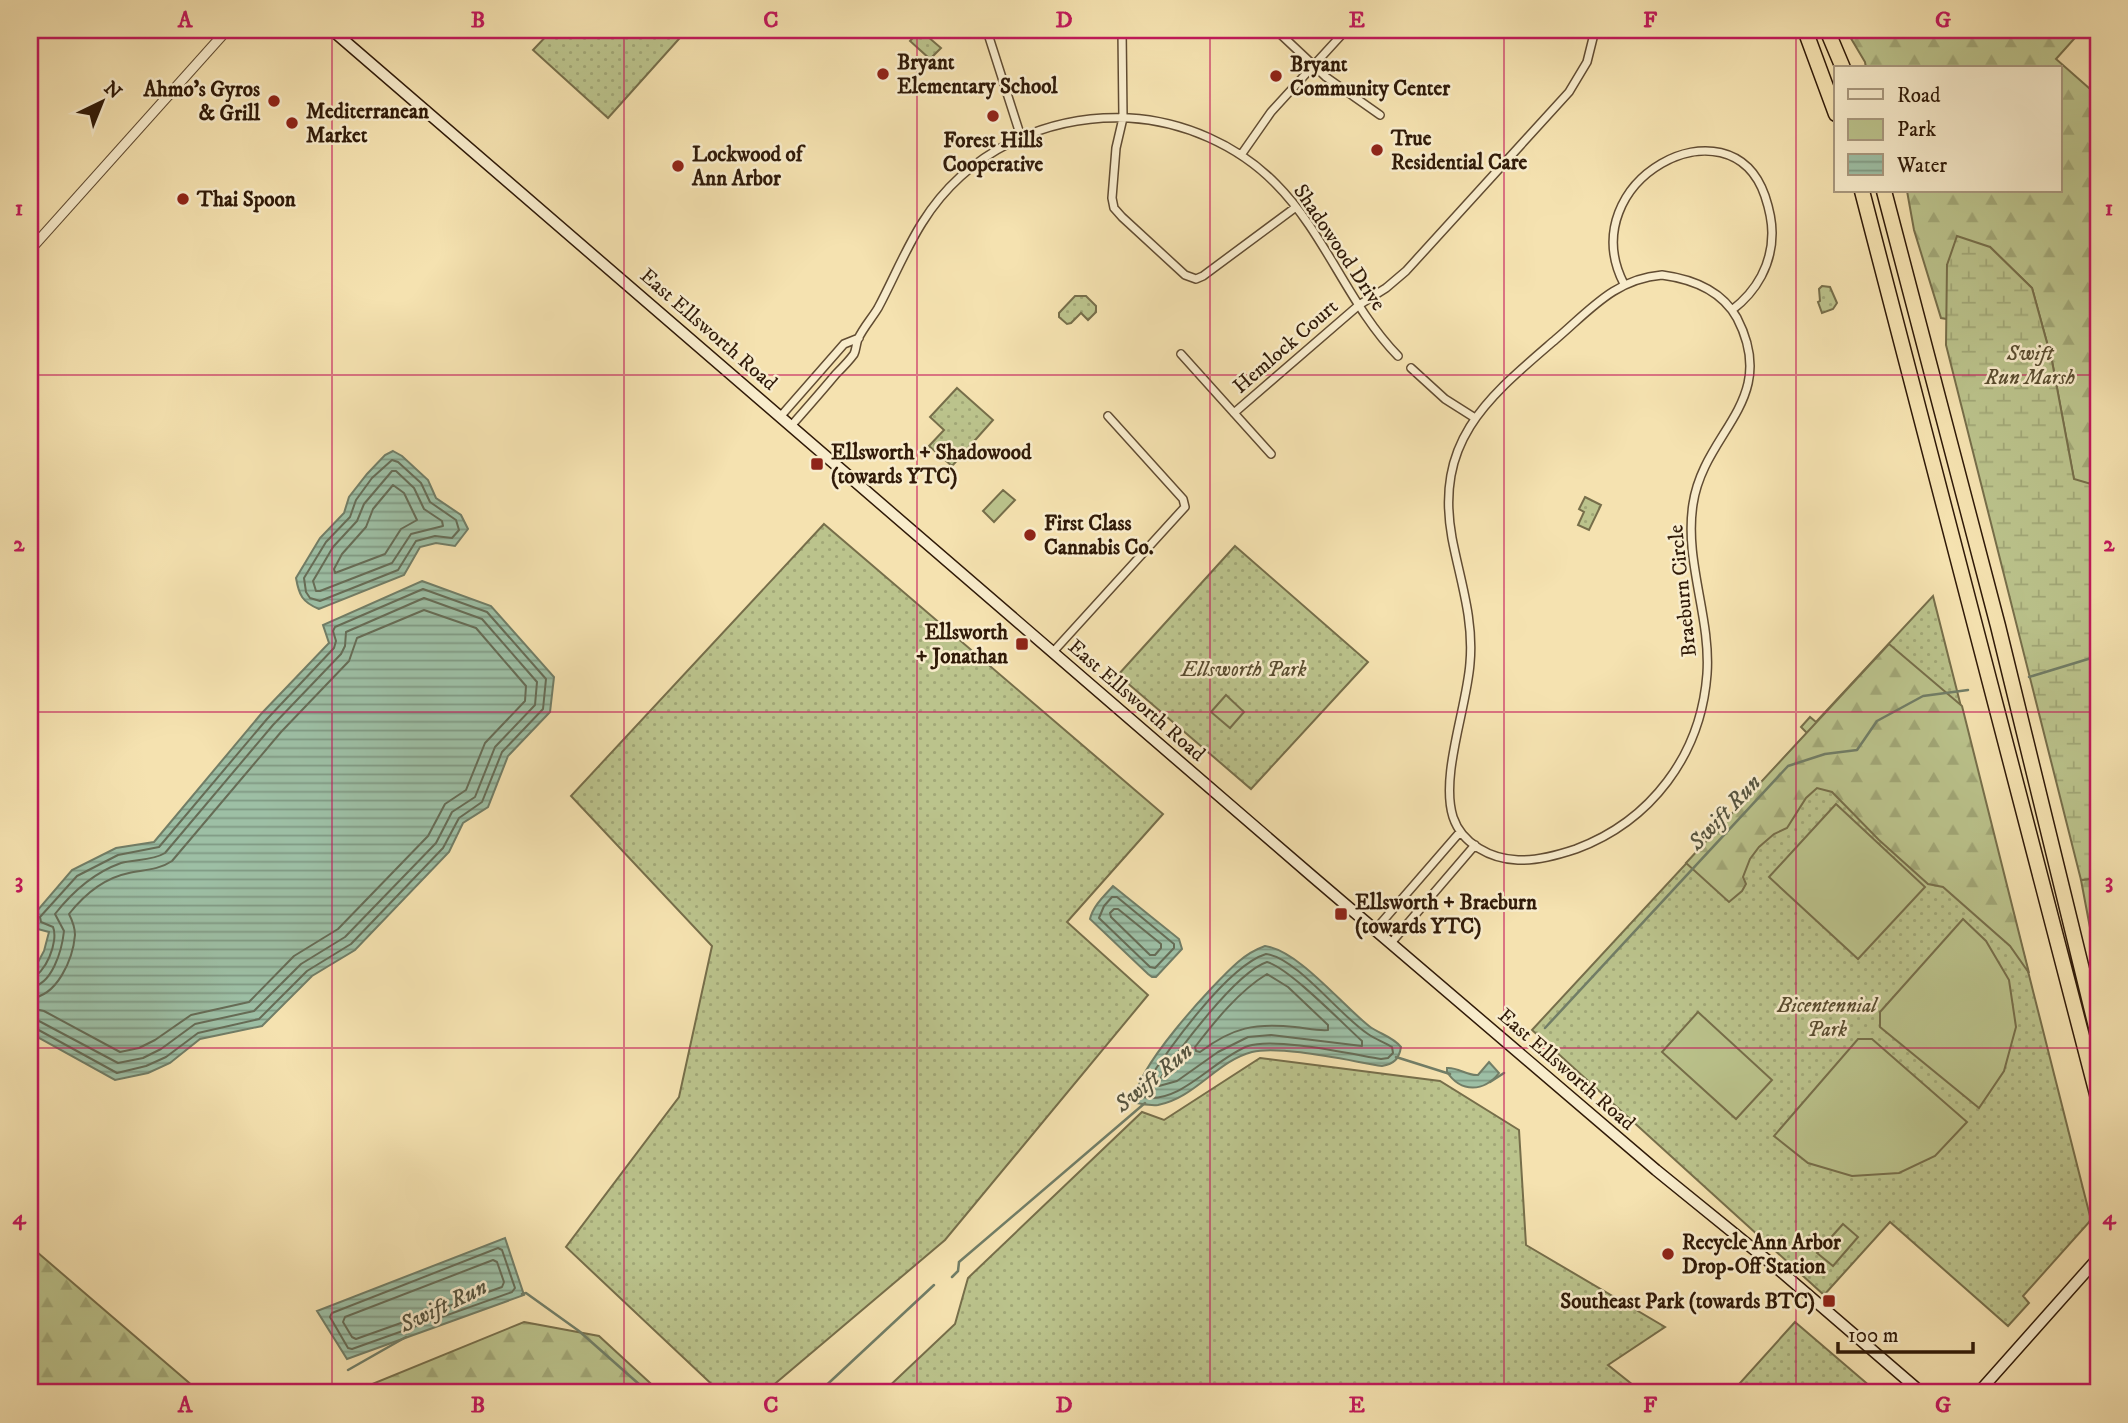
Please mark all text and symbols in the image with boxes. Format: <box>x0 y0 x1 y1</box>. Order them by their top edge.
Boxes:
text: A <box>177 6 194 35</box>
text: B <box>471 6 485 35</box>
text: C <box>763 6 779 35</box>
text: D <box>1055 6 1073 35</box>
text: E <box>1349 6 1365 35</box>
text: F <box>1643 6 1658 35</box>
text: G <box>1935 6 1951 35</box>
place label: Bryant Elementary School <box>897 50 1058 100</box>
place label: Bryant Community Center <box>1290 52 1451 102</box>
north arrow <box>66 66 136 136</box>
marker: Bryant Elementary School <box>875 66 891 82</box>
legend <box>1834 66 2062 192</box>
marker: Bryant Community Center <box>1268 68 1284 84</box>
text: N <box>99 77 126 105</box>
place label: Ahmo's Gyros & Grill <box>142 77 261 127</box>
text: Road <box>1897 83 1941 109</box>
marker: Ahmo's Gyros & Grill <box>266 93 282 109</box>
place label: Mediterranean Market <box>306 99 430 149</box>
marker: Forest Hills Cooperative <box>985 108 1001 124</box>
marker: Mediterranean Market <box>284 115 300 131</box>
text: Park <box>1897 117 1937 143</box>
place label: True Residential Care <box>1390 126 1528 176</box>
place label: Forest Hills Cooperative <box>943 128 1043 178</box>
place label: Lockwood of Ann Arbor <box>691 142 806 192</box>
marker: True Residential Care <box>1369 142 1385 158</box>
text: Water <box>1896 153 1947 179</box>
marker: Lockwood of Ann Arbor <box>670 158 686 174</box>
street label: Shadowood Drive <box>1287 179 1391 316</box>
place label: Thai Spoon <box>196 187 297 213</box>
marker: Thai Spoon <box>175 191 191 207</box>
text: 1 <box>15 194 23 223</box>
text: 1 <box>2105 194 2113 223</box>
street label: East Ellsworth Road <box>634 263 783 397</box>
street label: Hemlock Court <box>1228 294 1344 400</box>
park label: Swift Run Marsh <box>1984 341 2075 391</box>
place label: Ellsworth + Shadowood (towards YTC) <box>831 440 1032 490</box>
marker: Ellsworth + Shadowood (towards YTC) <box>809 456 825 472</box>
place label: First Class Cannabis Co. <box>1044 511 1154 561</box>
street label: Braeburn Circle <box>1663 523 1703 658</box>
marker: First Class Cannabis Co. <box>1022 527 1038 543</box>
text: 2 <box>13 530 25 559</box>
text: 2 <box>2103 530 2115 559</box>
place label: Ellsworth + Jonathan <box>916 620 1009 670</box>
street label: East Ellsworth Road <box>1062 634 1211 768</box>
marker: Ellsworth + Jonathan <box>1014 636 1030 652</box>
park label: Ellsworth Park <box>1180 657 1307 683</box>
water label: Swift Run <box>1682 769 1768 858</box>
text: 3 <box>15 867 23 896</box>
text: 3 <box>2105 867 2113 896</box>
place label: Ellsworth + Braeburn (towards YTC) <box>1355 890 1538 940</box>
marker: Ellsworth + Braeburn (towards YTC) <box>1333 906 1349 922</box>
park label: Bicentennial Park <box>1776 993 1879 1043</box>
street label: East Ellsworth Road <box>1492 1003 1641 1137</box>
water label: Swift Run <box>1108 1037 1199 1120</box>
text: 4 <box>12 1203 27 1232</box>
text: 4 <box>2102 1203 2117 1232</box>
place label: Recycle Ann Arbor Drop-Off Station <box>1682 1230 1842 1280</box>
marker: Recycle Ann Arbor Drop-Off Station <box>1660 1246 1676 1262</box>
water label: Swift Run <box>394 1273 492 1340</box>
place label: Southeast Park (towards BTC) <box>1560 1289 1815 1315</box>
marker: Southeast Park (towards BTC) <box>1821 1293 1837 1309</box>
scale bar <box>1838 1311 1972 1355</box>
text: 100 m <box>1848 1323 1899 1349</box>
text: A <box>177 1391 194 1420</box>
text: B <box>471 1391 485 1420</box>
text: C <box>763 1391 779 1420</box>
text: D <box>1055 1391 1073 1420</box>
text: E <box>1349 1391 1365 1420</box>
text: F <box>1643 1391 1658 1420</box>
text: G <box>1935 1391 1951 1420</box>

